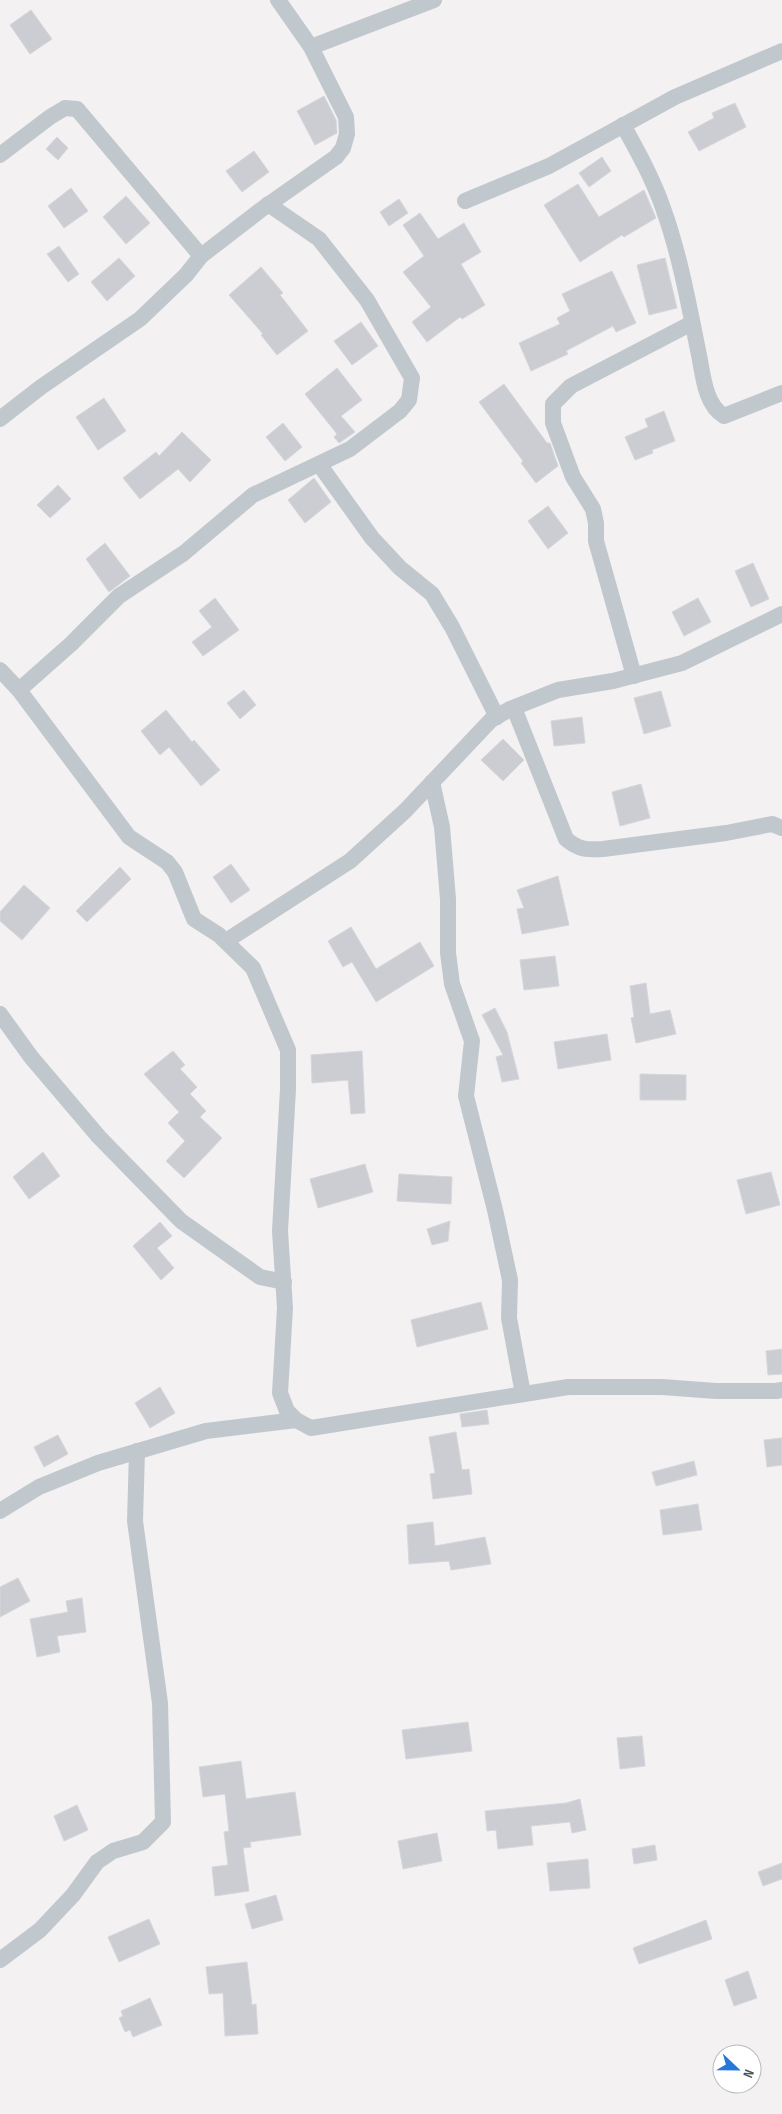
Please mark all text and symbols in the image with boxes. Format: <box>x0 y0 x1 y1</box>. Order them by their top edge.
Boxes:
north arrow <box>712 2044 762 2094</box>
text: N <box>739 2067 758 2080</box>

